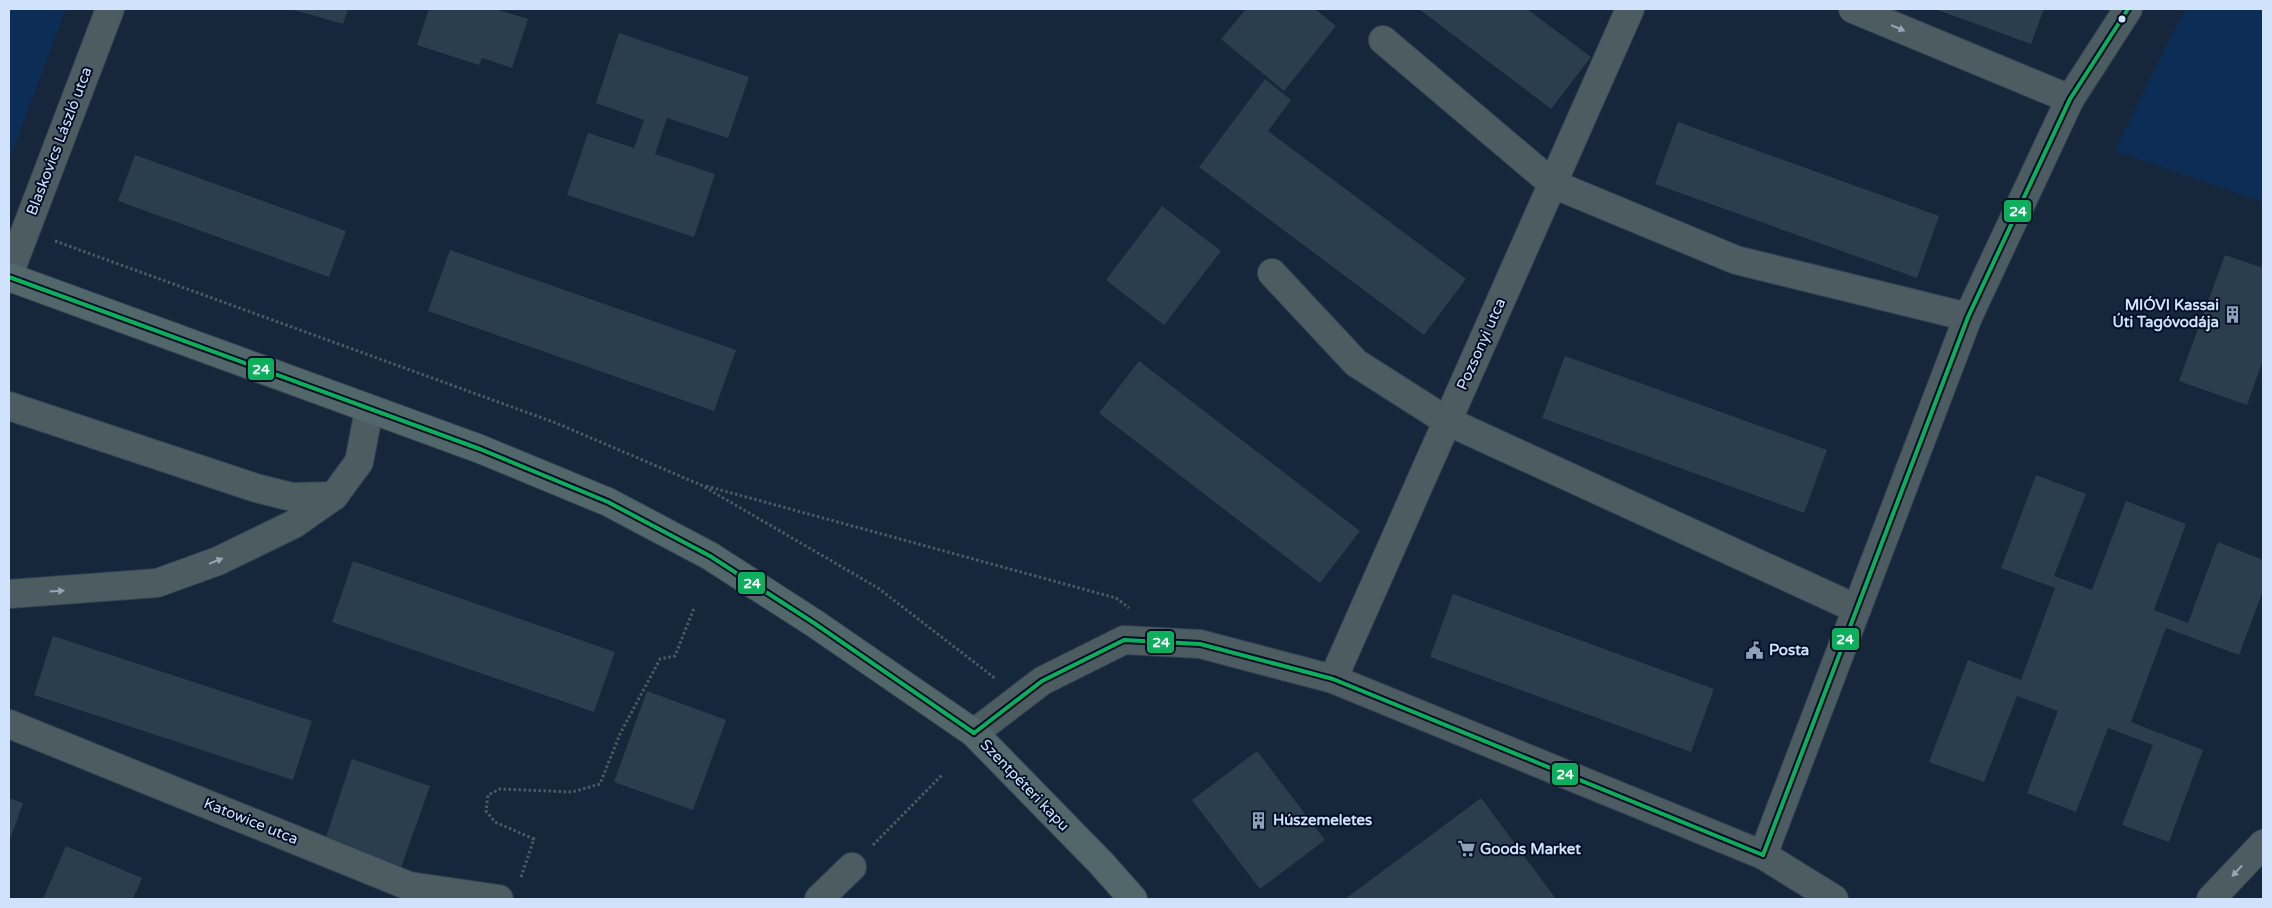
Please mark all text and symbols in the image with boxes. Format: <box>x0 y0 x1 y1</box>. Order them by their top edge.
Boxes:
unlabelled marker <box>2117 14 2127 24</box>
one-way arrow <box>1891 24 1905 32</box>
street label: Blaskovics László utca <box>22 64 96 218</box>
line badge: 24 <box>2003 199 2032 223</box>
text: 24 <box>2009 203 2027 220</box>
street label: Pozsonyi utca <box>1453 295 1509 393</box>
place label: MIÓVI Kassai Úti Tagóvodája <box>2112 295 2219 332</box>
building icon: MIÓVI Kassai Úti Tagóvodája <box>2223 304 2243 324</box>
line badge: 24 <box>247 357 275 381</box>
text: 24 <box>252 361 270 378</box>
one-way arrow <box>209 557 224 565</box>
line badge: 24 <box>737 571 766 595</box>
text: 24 <box>743 575 761 592</box>
one-way arrow <box>50 587 66 595</box>
line badge: 24 <box>1831 627 1860 651</box>
line badge: 24 <box>1146 630 1175 654</box>
text: 24 <box>1836 631 1854 648</box>
text: 24 <box>1152 634 1170 651</box>
public building icon: Posta <box>1745 640 1765 660</box>
place label: Posta <box>1769 641 1809 659</box>
street label: Szentpéteri kapu <box>977 735 1073 835</box>
line badge: 24 <box>1551 762 1579 786</box>
text: 24 <box>1556 766 1574 783</box>
street label: Katowice utca <box>201 794 301 848</box>
building icon: Húszemeletes <box>1249 810 1269 830</box>
place label: Húszemeletes <box>1273 811 1372 829</box>
supermarket icon: Goods Market <box>1456 839 1476 859</box>
place label: Goods Market <box>1480 840 1581 858</box>
one-way arrow <box>2231 865 2243 877</box>

